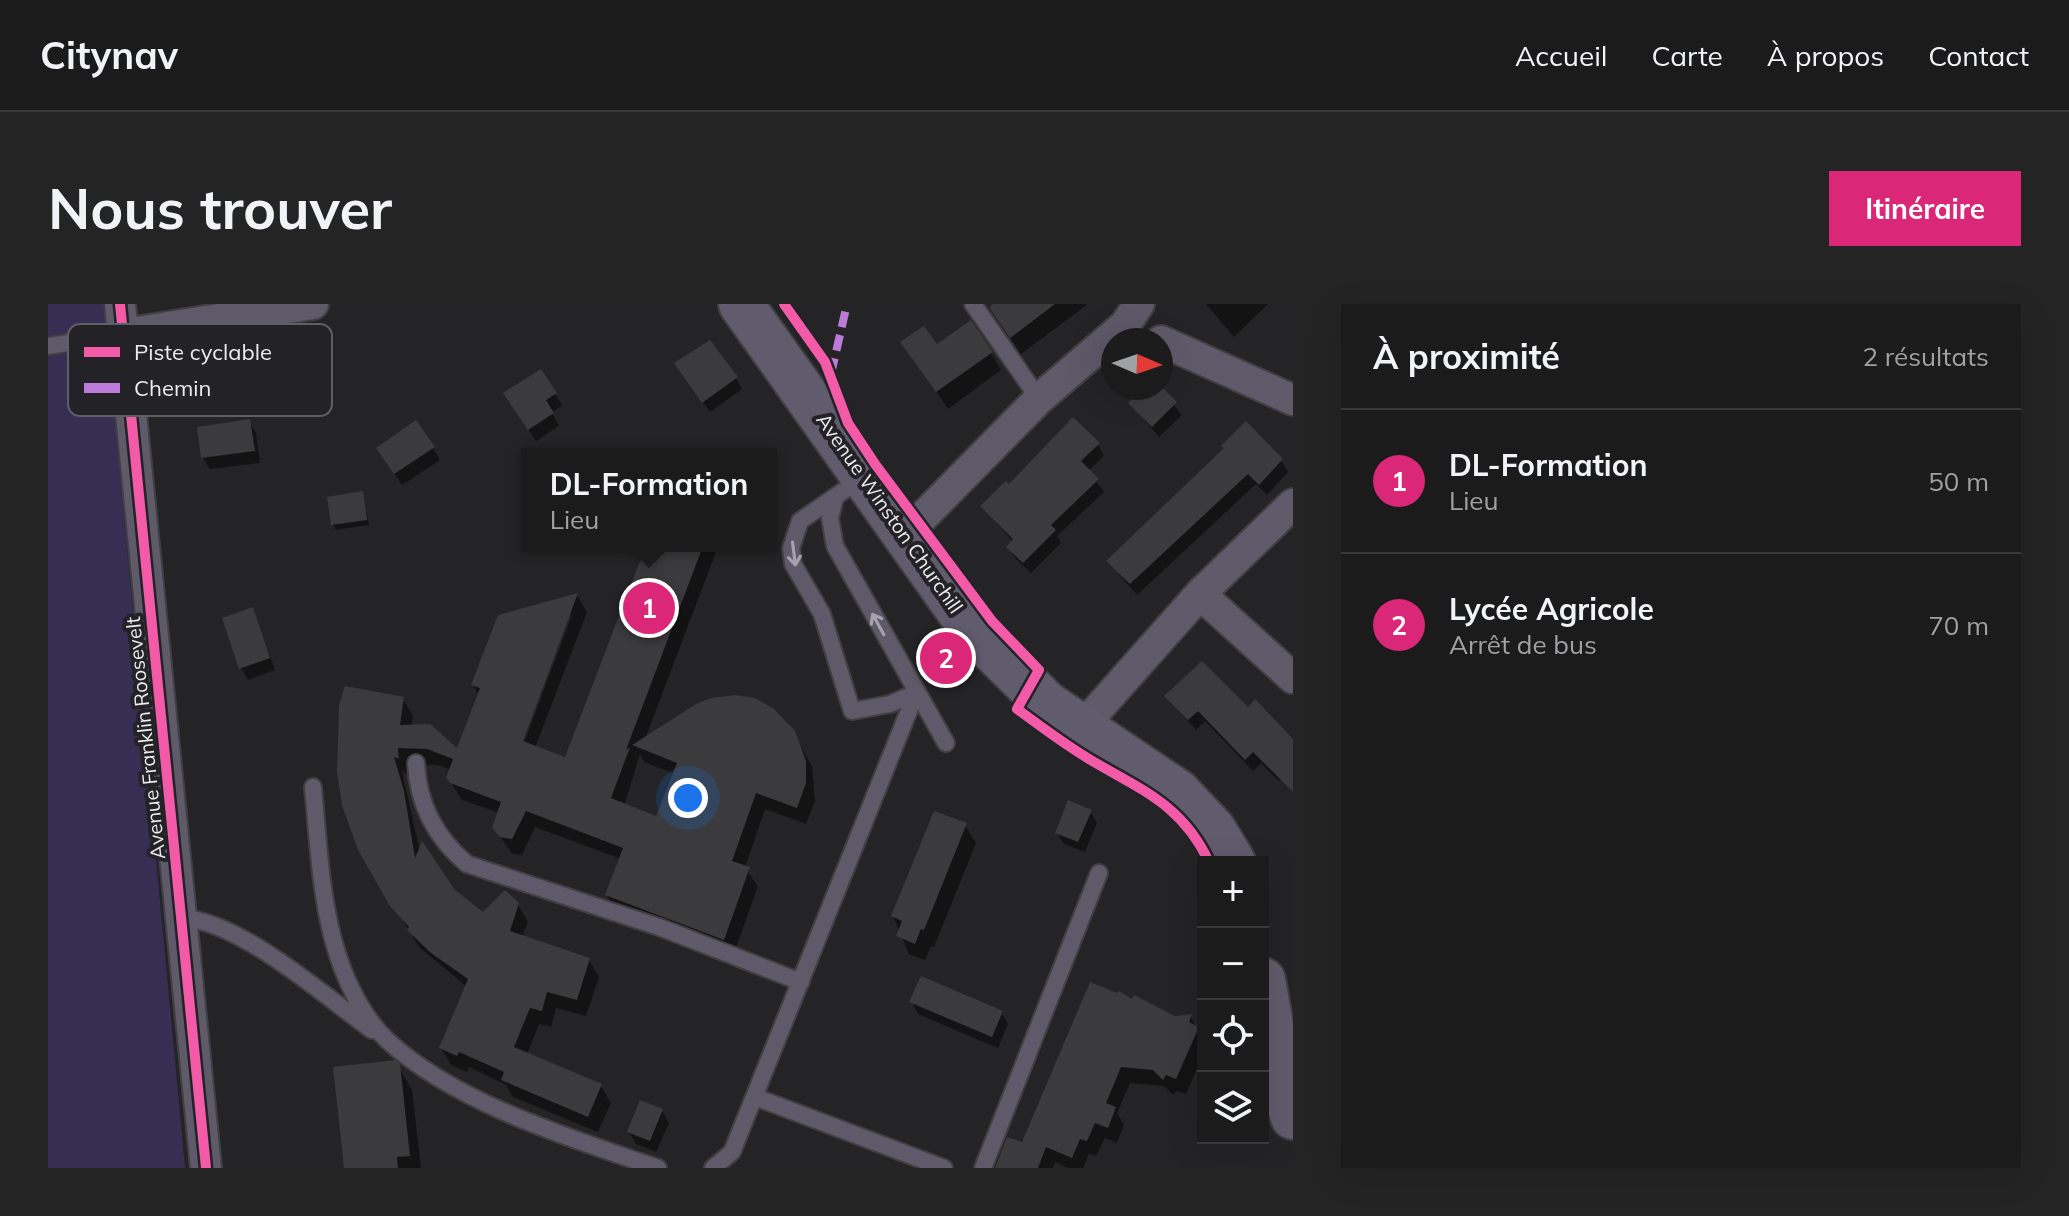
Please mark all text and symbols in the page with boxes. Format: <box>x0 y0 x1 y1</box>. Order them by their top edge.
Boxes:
text: Citynav <box>40 31 178 79</box>
text: Accueil <box>1515 38 1608 73</box>
text: Carte <box>1652 38 1723 73</box>
text: À propos <box>1767 38 1884 73</box>
text: Contact <box>1928 38 2029 73</box>
button: Itinéraire <box>1829 171 2021 246</box>
text: Nous trouver <box>48 173 392 243</box>
legend <box>68 324 332 416</box>
north arrow <box>1101 328 1173 400</box>
text: À proximité <box>1373 335 1560 378</box>
text: Piste cyclable <box>134 338 272 366</box>
text: 2 résultats <box>1862 340 1989 373</box>
text: Chemin <box>134 374 211 402</box>
street label: Avenue Winston Churchill <box>811 408 969 618</box>
text: DL-Formation <box>1449 446 1648 484</box>
popup <box>521 448 777 552</box>
text: DL-Formation <box>550 465 748 503</box>
text: 1 <box>1391 465 1407 498</box>
text: 50 m <box>1928 465 1989 498</box>
text: Lieu <box>1449 484 1499 517</box>
text: Lieu <box>550 503 599 536</box>
one-way arrow <box>786 541 801 567</box>
pin: 1 <box>623 578 675 638</box>
text: Lycée Agricole <box>1449 590 1654 628</box>
text: 2 <box>1391 609 1407 642</box>
text: 70 m <box>1928 609 1989 642</box>
one-way arrow <box>870 613 885 637</box>
street label: Avenue Franklin Roosevelt <box>120 615 170 861</box>
pin: 2 <box>920 628 972 688</box>
text: Arrêt de bus <box>1449 628 1597 661</box>
your location <box>668 778 708 818</box>
map controls <box>1197 856 1269 1144</box>
button: + <box>1197 856 1269 928</box>
button: − <box>1197 928 1269 1000</box>
button: locate <box>1197 1000 1269 1072</box>
button: layers <box>1197 1072 1269 1144</box>

